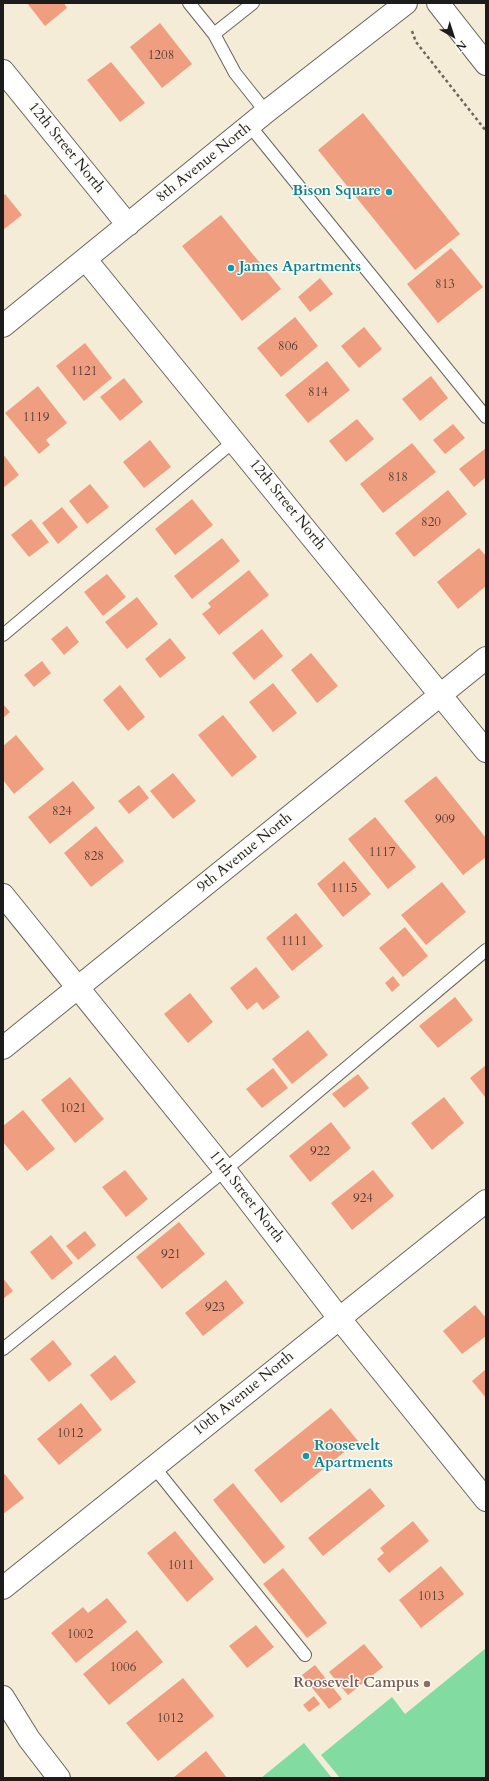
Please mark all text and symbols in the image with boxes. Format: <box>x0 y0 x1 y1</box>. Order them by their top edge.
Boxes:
north arrow <box>433 16 473 56</box>
text: N <box>452 37 469 55</box>
house number: 1208 <box>148 48 174 64</box>
street label: 12th Street North <box>24 99 108 197</box>
street label: 8th Avenue North <box>153 119 255 207</box>
place label: Bison Square <box>292 183 381 201</box>
marker: Bison Square <box>384 187 394 197</box>
place label: James Apartments <box>239 259 361 277</box>
marker: James Apartments <box>226 263 236 273</box>
house number: 813 <box>435 277 455 293</box>
house number: 806 <box>278 339 298 355</box>
house number: 1121 <box>71 364 97 380</box>
house number: 814 <box>308 385 328 401</box>
house number: 1119 <box>23 410 49 426</box>
street label: 12th Street North <box>245 456 329 554</box>
house number: 818 <box>388 470 408 486</box>
house number: 820 <box>421 515 441 531</box>
house number: 824 <box>52 804 72 820</box>
street label: 9th Avenue North <box>194 809 296 897</box>
house number: 909 <box>435 812 455 828</box>
house number: 1117 <box>369 845 395 861</box>
house number: 828 <box>84 849 104 865</box>
house number: 1115 <box>331 881 357 897</box>
house number: 1111 <box>281 934 307 950</box>
house number: 1021 <box>60 1101 86 1117</box>
house number: 922 <box>310 1144 330 1160</box>
street label: 11th Street North <box>204 1147 288 1247</box>
house number: 924 <box>353 1191 373 1207</box>
house number: 921 <box>161 1247 181 1263</box>
house number: 923 <box>205 1300 225 1316</box>
street label: 10th Avenue North <box>190 1348 298 1440</box>
house number: 1012 <box>57 1426 83 1442</box>
place label: Roosevelt Apartments <box>314 1438 393 1473</box>
marker: Roosevelt Apartments <box>301 1451 311 1461</box>
house number: 1011 <box>168 1558 194 1574</box>
house number: 1013 <box>418 1589 444 1605</box>
house number: 1002 <box>67 1627 93 1643</box>
house number: 1006 <box>110 1660 136 1676</box>
place label: Roosevelt Campus <box>293 1675 419 1693</box>
marker: Roosevelt Campus <box>422 1679 432 1689</box>
house number: 1012 <box>157 1711 183 1727</box>

